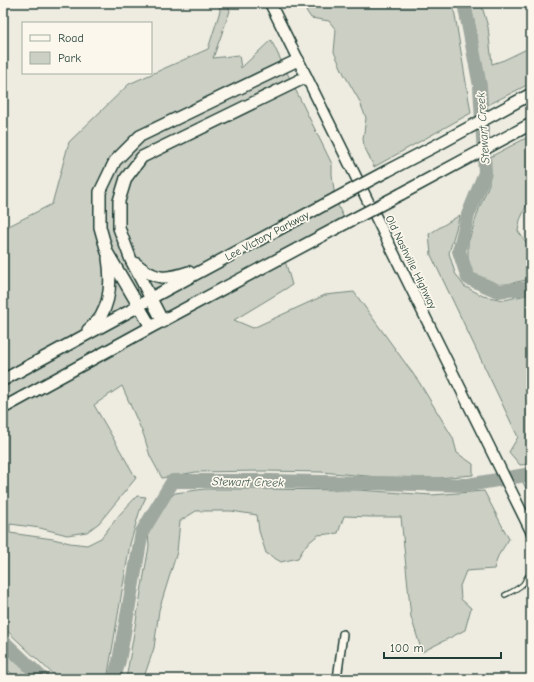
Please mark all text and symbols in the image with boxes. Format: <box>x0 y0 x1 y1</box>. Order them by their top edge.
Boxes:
legend <box>22 22 152 74</box>
text: Road <box>58 31 84 45</box>
text: Park <box>58 51 81 65</box>
water label: Stewart Creek <box>474 92 492 164</box>
street label: Lee Victory Parkway <box>223 208 311 264</box>
street label: Old Nashville Highway <box>383 213 439 311</box>
water label: Stewart Creek <box>212 474 284 490</box>
scale bar <box>384 634 501 660</box>
text: 100 m <box>390 641 423 655</box>

